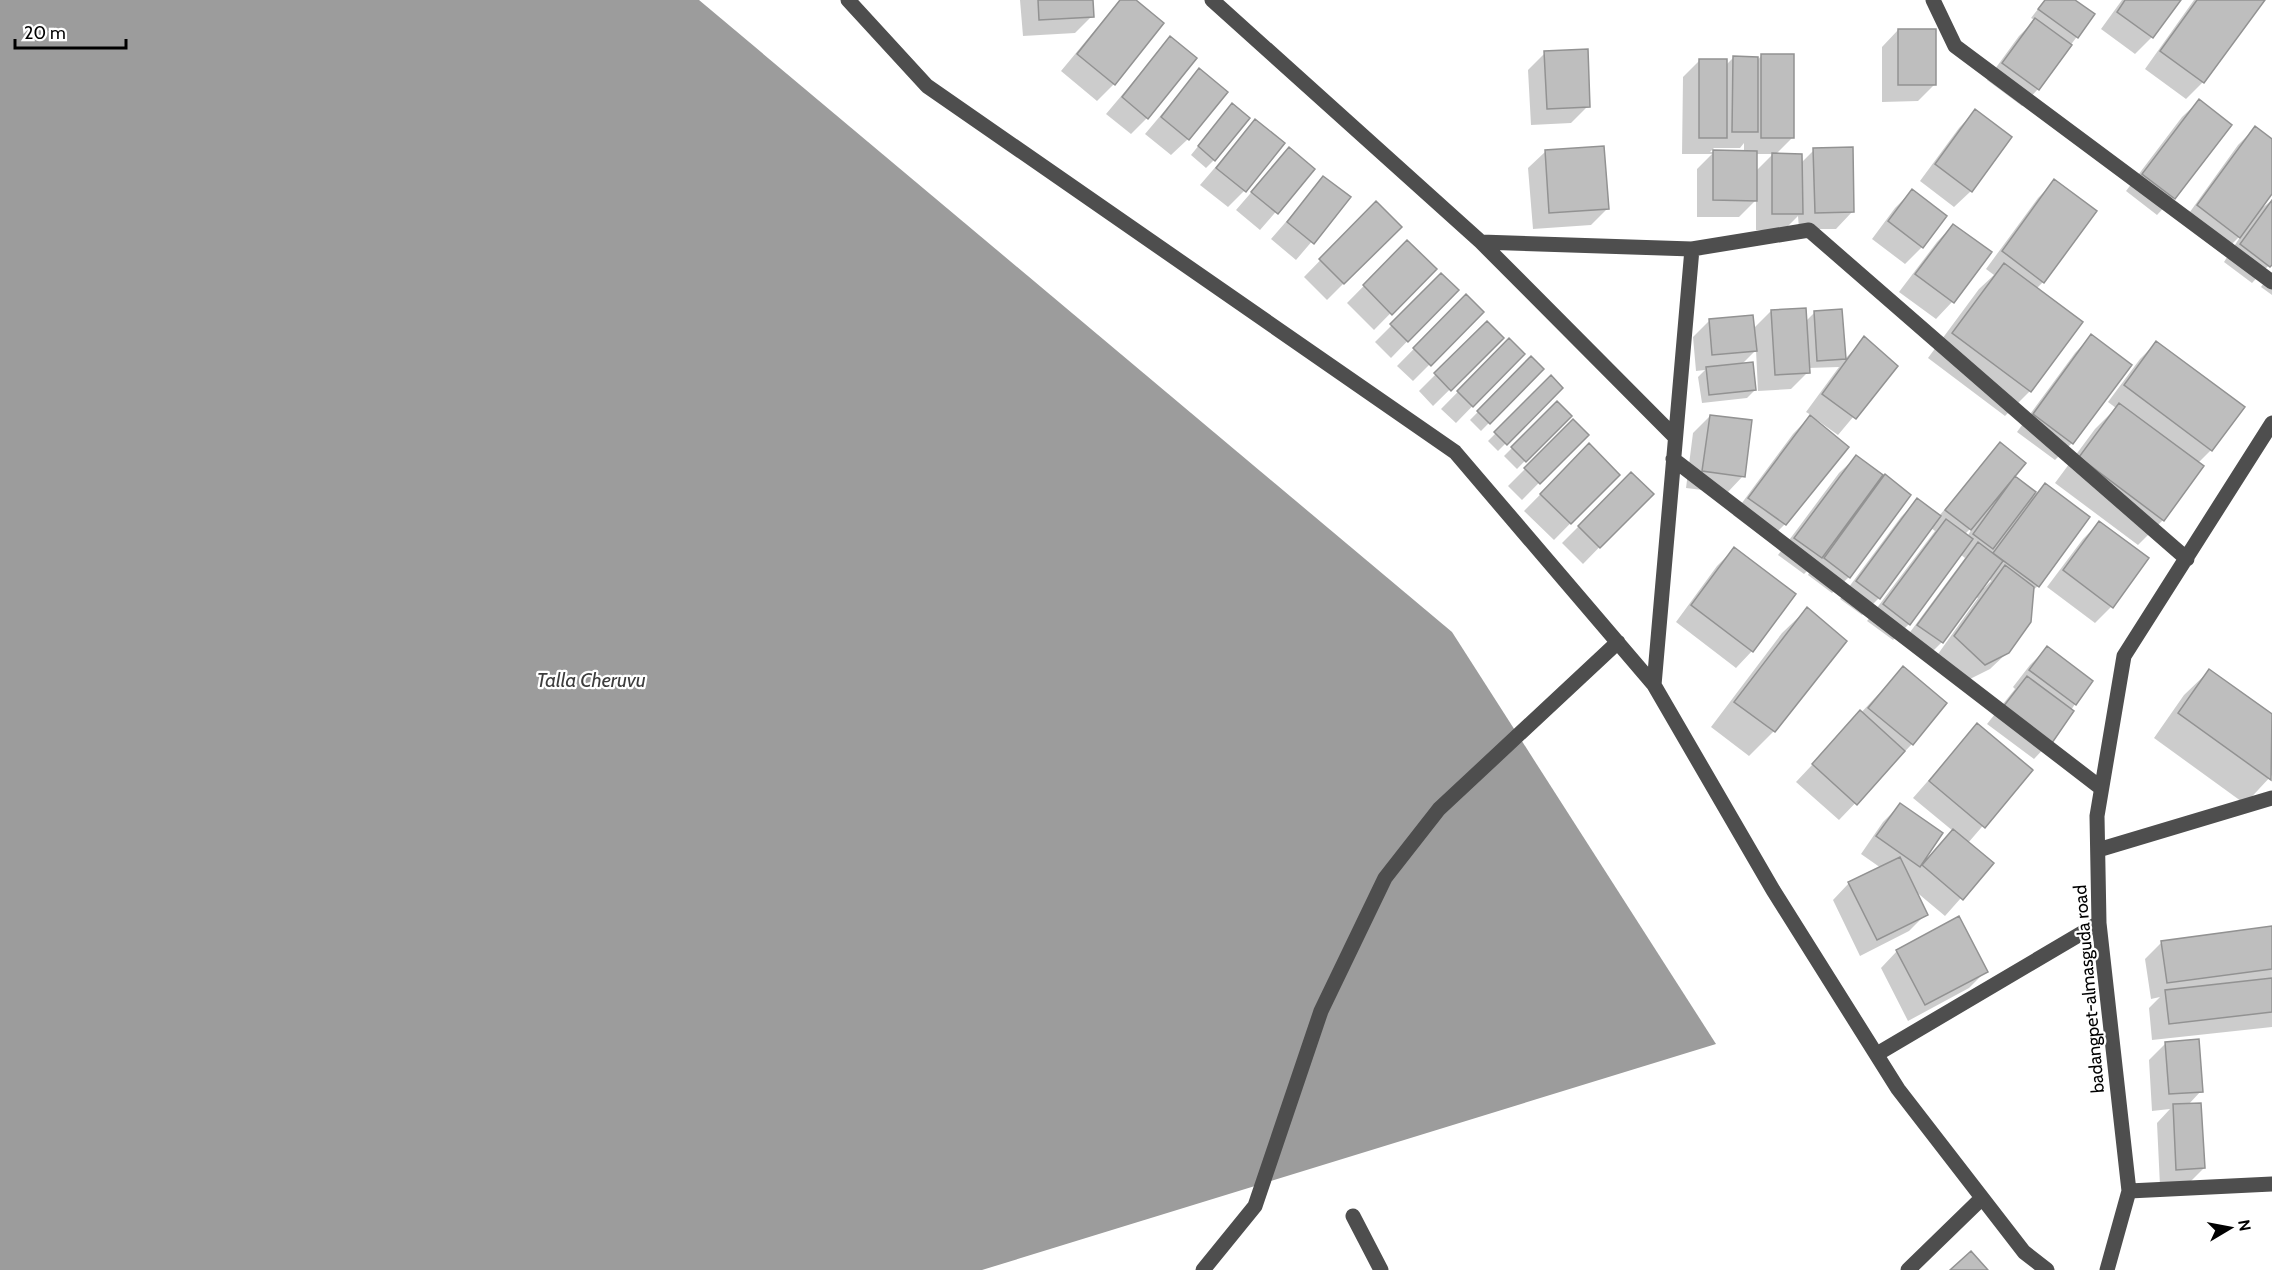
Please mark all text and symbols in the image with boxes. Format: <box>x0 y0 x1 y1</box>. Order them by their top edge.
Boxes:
scale bar <box>15 12 126 50</box>
text: 20 m <box>24 22 66 44</box>
water label: Talla Cheruvu <box>536 668 646 692</box>
street label: badangpet-almasguda road <box>2069 884 2109 1094</box>
north arrow <box>2200 1198 2260 1258</box>
text: N <box>2234 1218 2255 1233</box>

